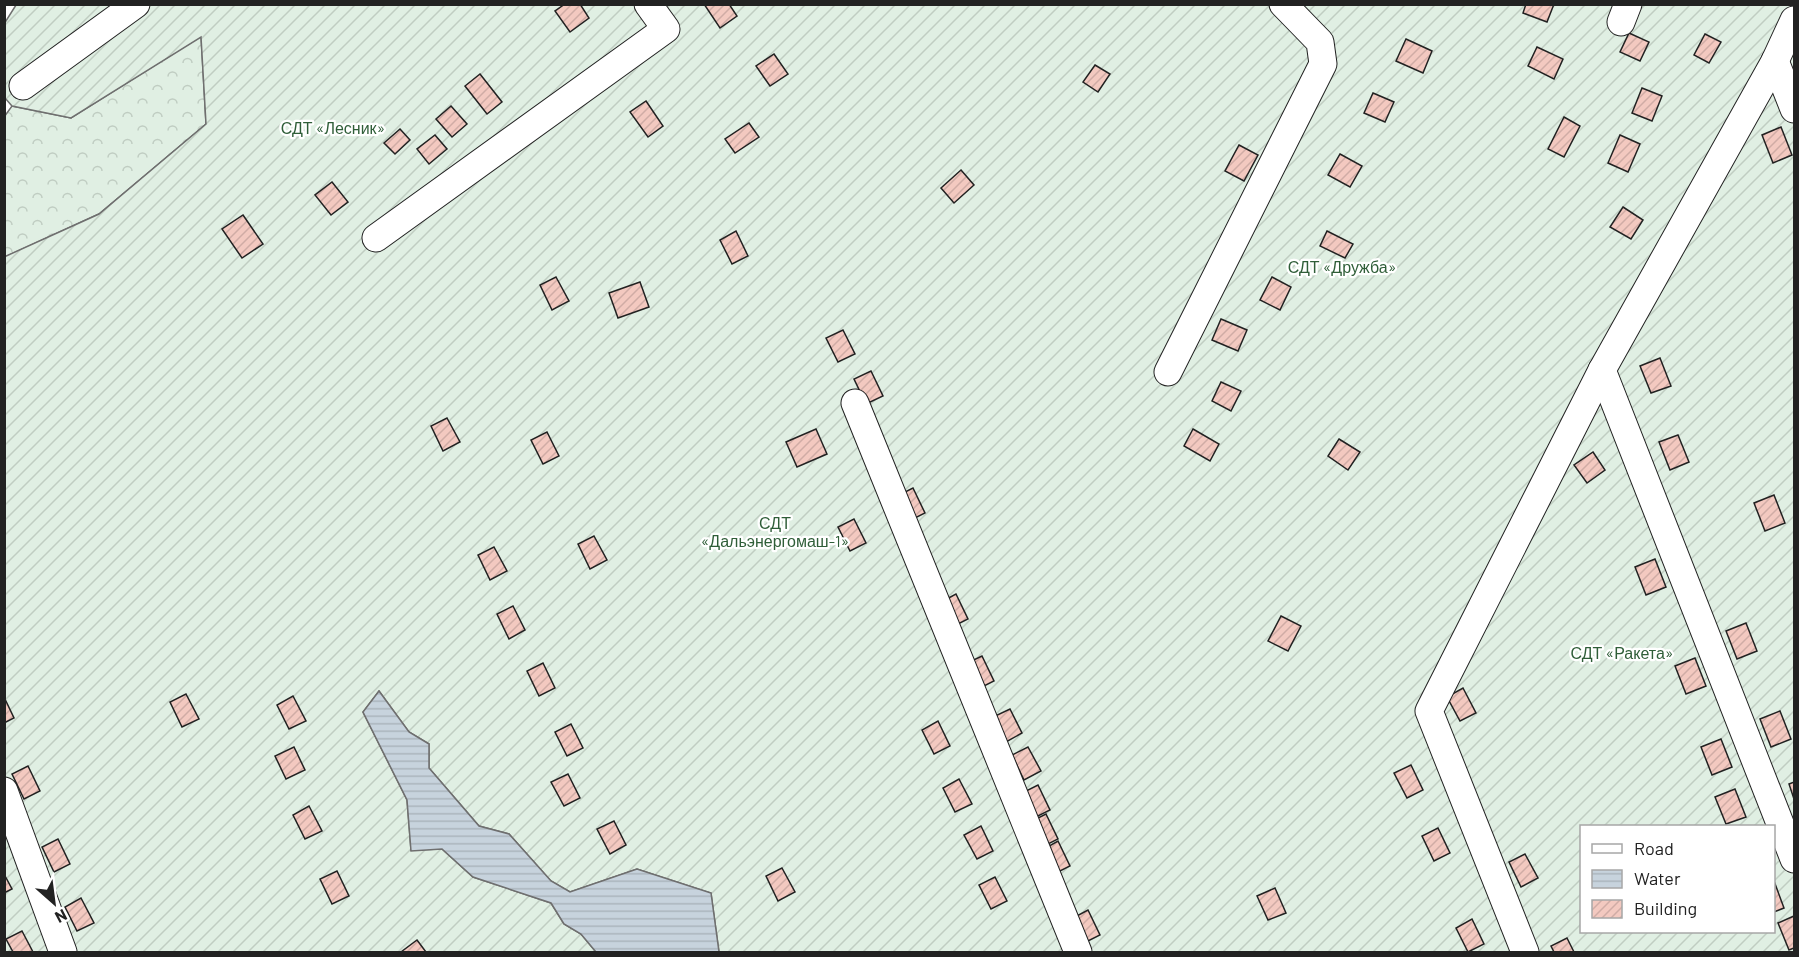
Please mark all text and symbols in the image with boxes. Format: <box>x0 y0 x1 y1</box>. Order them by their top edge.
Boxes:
park label: СДТ «Лесник» <box>281 118 385 137</box>
park label: СДТ «Дружба» <box>1288 257 1396 276</box>
park label: СДТ «Дальэнергомаш-1» <box>701 513 849 550</box>
park label: СДТ «Ракета» <box>1571 643 1673 662</box>
legend <box>1580 825 1775 933</box>
text: Road <box>1634 837 1674 859</box>
text: Water <box>1634 867 1681 889</box>
north arrow <box>24 873 84 933</box>
text: Building <box>1634 897 1697 919</box>
text: N <box>52 906 70 928</box>

